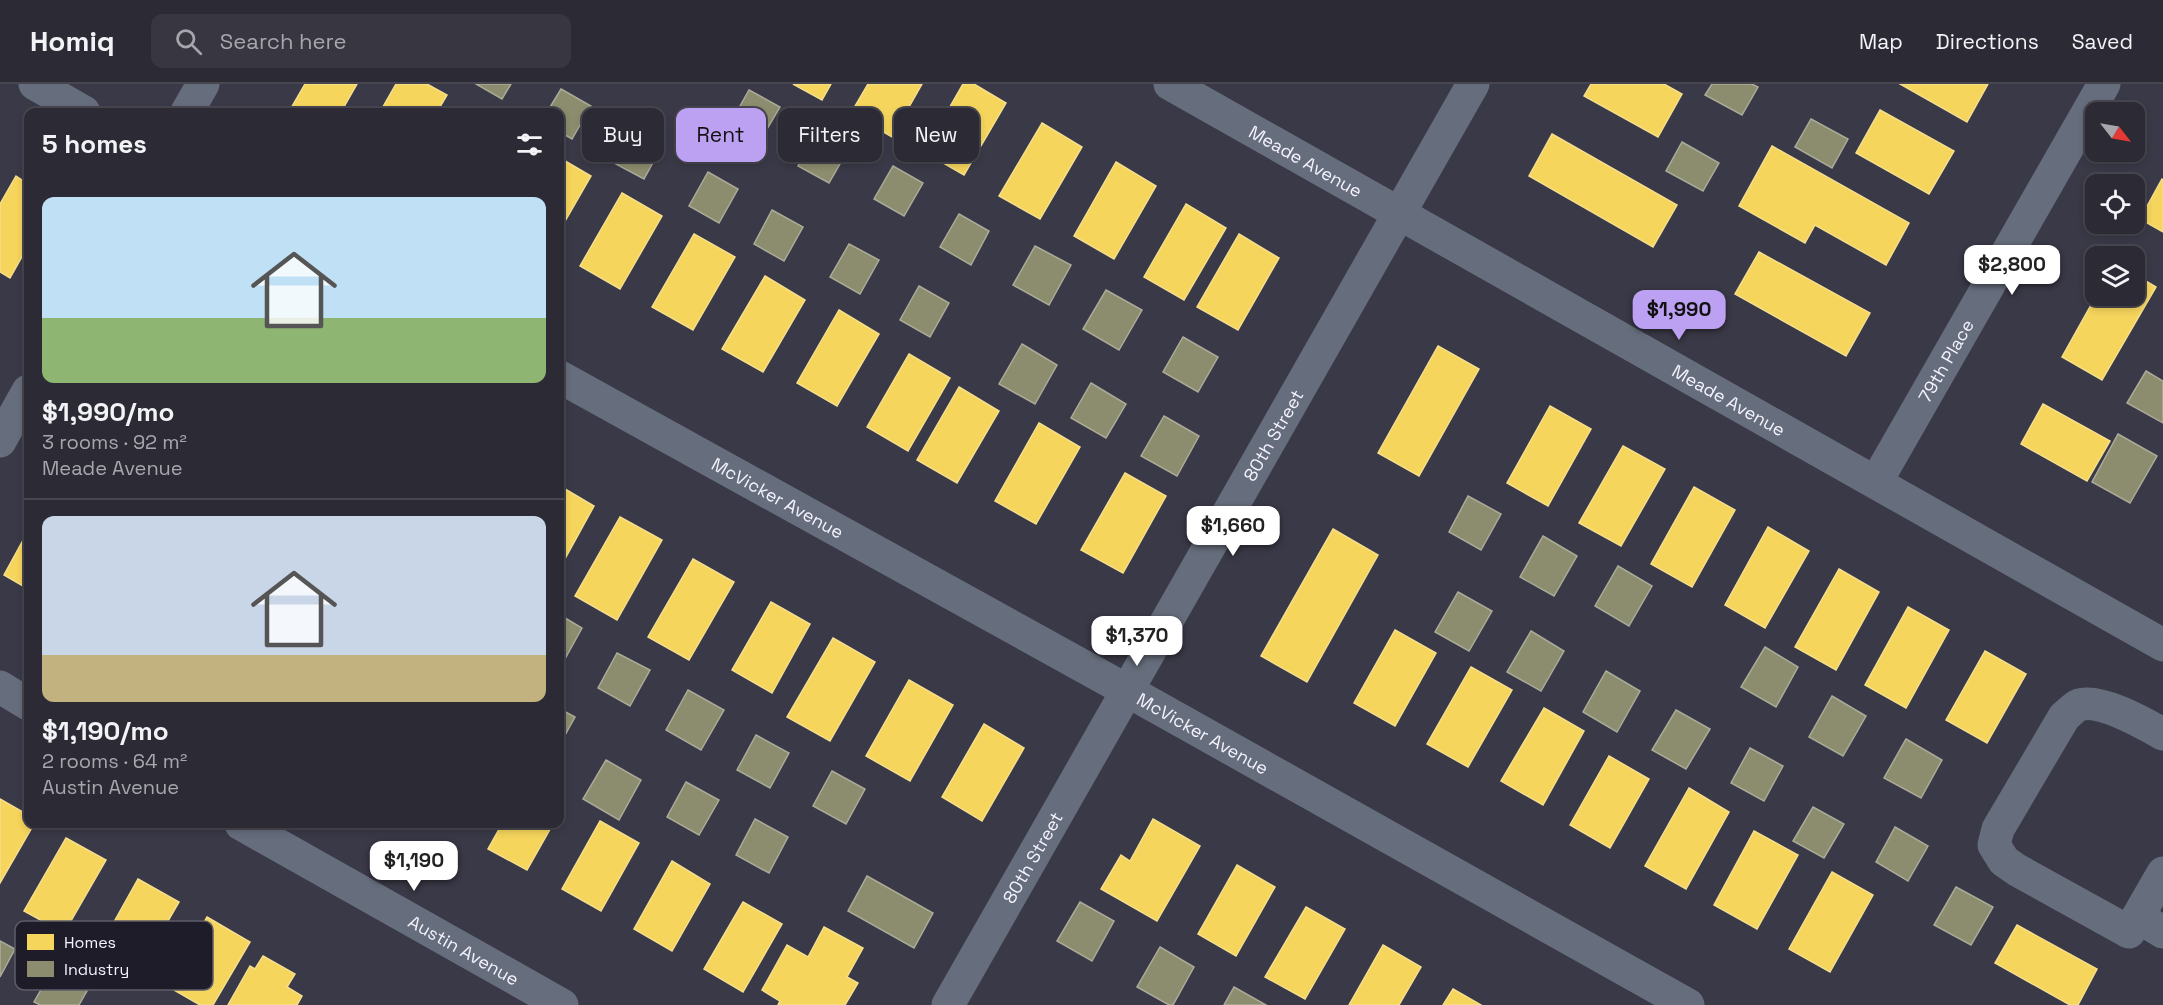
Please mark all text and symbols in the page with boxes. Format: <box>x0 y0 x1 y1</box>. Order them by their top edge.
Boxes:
search box <box>151 14 571 68</box>
text: Homiq <box>30 23 115 59</box>
icon: search <box>172 25 205 58</box>
text: Search here <box>220 27 347 55</box>
text: Map <box>1859 28 1903 55</box>
text: Directions <box>1936 28 2039 55</box>
text: Saved <box>2072 28 2133 55</box>
north arrow <box>2085 102 2145 162</box>
map controls <box>2085 102 2145 306</box>
chip: Buy <box>582 108 664 162</box>
chip: Rent <box>676 108 766 162</box>
chip: Filters <box>778 108 882 162</box>
chip: New <box>894 108 979 162</box>
street label: Meade Avenue <box>1245 120 1367 202</box>
text: 5 homes <box>42 127 147 161</box>
icon: filters <box>513 128 546 161</box>
button: locate <box>2085 174 2145 234</box>
icon: home <box>240 236 348 344</box>
pin: $2,800 <box>1963 245 2061 296</box>
button: layers <box>2085 246 2145 306</box>
text: $2,800 <box>1978 251 2046 277</box>
pin: $1,990 <box>1630 290 1728 341</box>
text: $1,990 <box>1647 296 1711 322</box>
street label: 79th Place <box>1913 315 1978 406</box>
street label: Meade Avenue <box>1668 359 1790 441</box>
street label: 80th Street <box>1238 385 1308 485</box>
text: $1,990/mo <box>42 395 174 429</box>
text: 3 rooms · 92 m² <box>42 429 187 455</box>
street label: McVicker Avenue <box>708 452 848 543</box>
text: Meade Avenue <box>42 455 183 481</box>
pin: $1,660 <box>1184 506 1282 557</box>
text: $1,660 <box>1201 512 1265 538</box>
icon: home <box>240 555 348 663</box>
pin: $1,370 <box>1088 616 1186 667</box>
text: $1,370 <box>1105 622 1169 648</box>
street label: McVicker Avenue <box>1133 687 1273 779</box>
text: $1,190/mo <box>42 714 169 748</box>
text: 2 rooms · 64 m² <box>42 748 187 774</box>
text: Austin Avenue <box>42 774 179 800</box>
street label: 80th Street <box>997 807 1067 907</box>
pin: $1,190 <box>365 841 463 892</box>
text: $1,190 <box>384 847 444 873</box>
street label: Austin Avenue <box>405 909 523 990</box>
legend <box>15 921 213 990</box>
text: Homes <box>64 932 116 953</box>
text: Industry <box>64 959 129 980</box>

